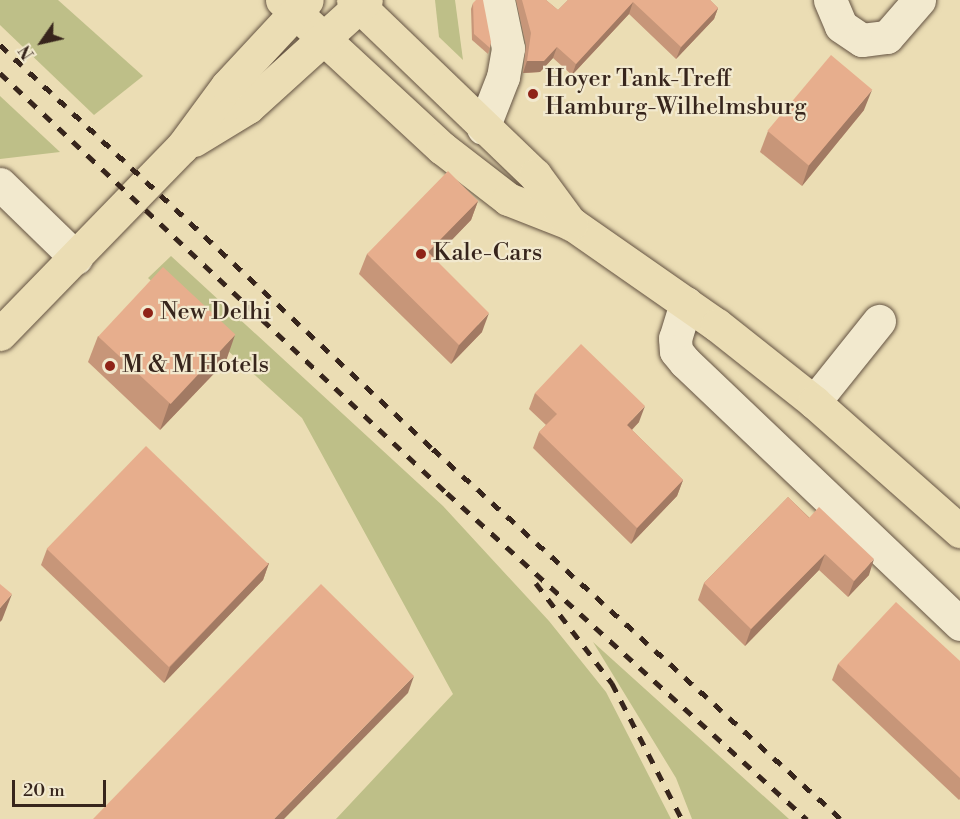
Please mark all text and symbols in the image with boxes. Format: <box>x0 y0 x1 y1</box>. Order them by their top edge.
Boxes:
north arrow <box>12 12 72 72</box>
text: N <box>15 41 39 63</box>
place label: Hoyer Tank-Treff Hamburg-Wilhelmsburg <box>545 66 807 122</box>
marker: Hoyer Tank-Treff Hamburg-Wilhelmsburg <box>526 87 540 101</box>
place label: Kale-Cars <box>433 240 542 268</box>
marker: Kale-Cars <box>414 247 428 261</box>
place label: New Delhi <box>160 299 271 327</box>
marker: New Delhi <box>141 306 155 320</box>
place label: M & M Hotels <box>122 352 269 380</box>
marker: M & M Hotels <box>103 359 117 373</box>
scale bar <box>15 768 110 806</box>
text: 20 m <box>23 779 65 802</box>

